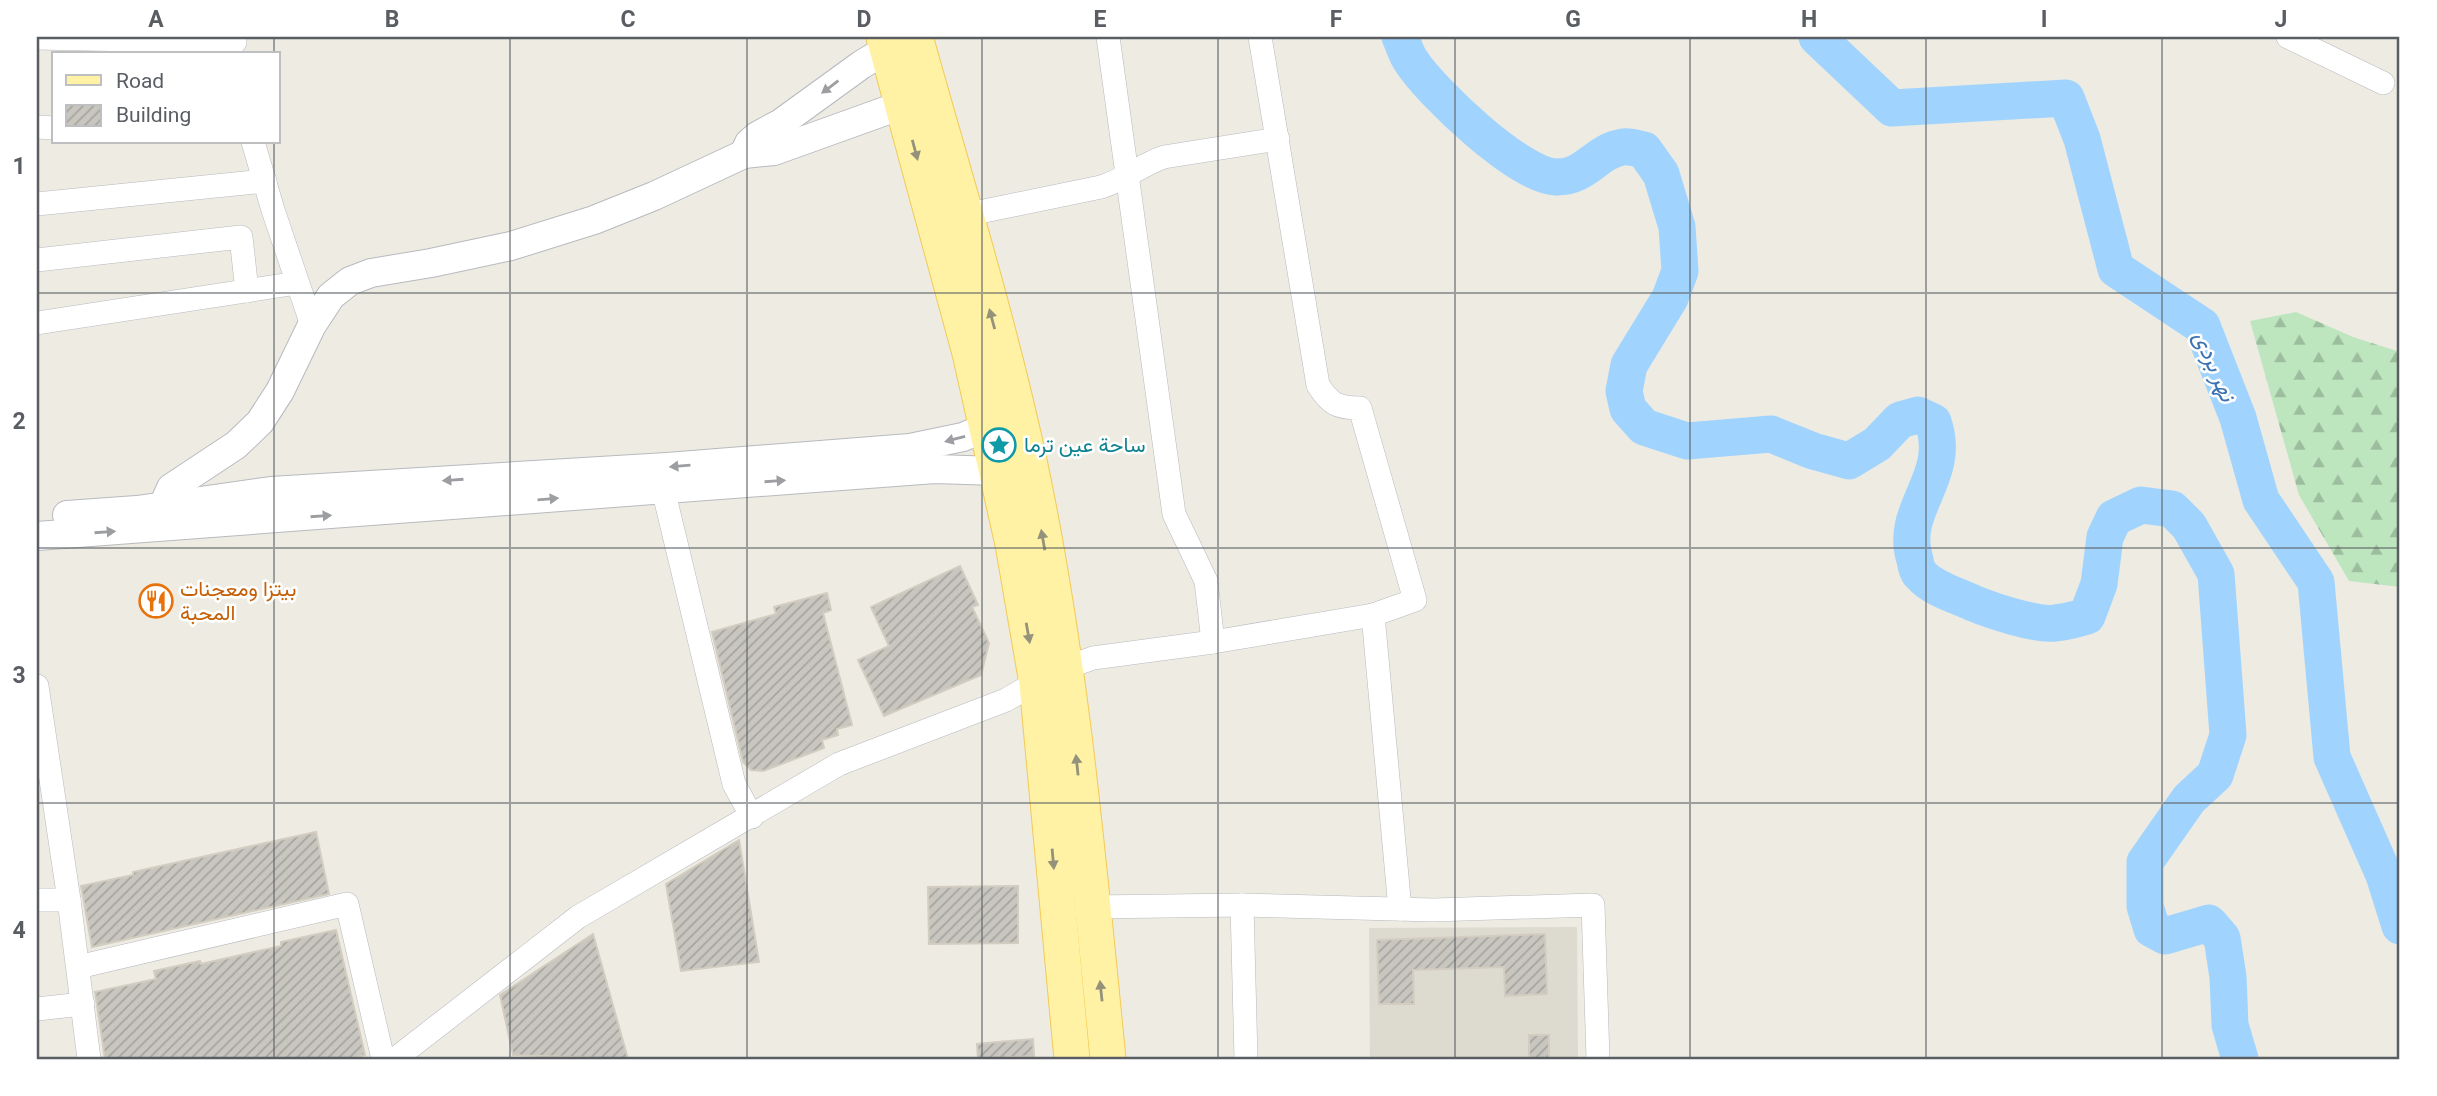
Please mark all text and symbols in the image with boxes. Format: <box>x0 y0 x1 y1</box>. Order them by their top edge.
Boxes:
text: A <box>148 6 164 33</box>
text: B <box>385 6 399 33</box>
text: C <box>620 6 636 33</box>
text: D <box>857 6 871 33</box>
text: E <box>1094 6 1107 33</box>
text: F <box>1330 6 1343 33</box>
text: G <box>1565 6 1581 33</box>
text: H <box>1801 6 1817 33</box>
text: I <box>2041 6 2047 33</box>
text: J <box>2275 6 2287 33</box>
legend <box>52 52 280 144</box>
text: Road <box>116 69 164 93</box>
one-way arrow <box>821 80 839 94</box>
text: Building <box>116 103 191 127</box>
one-way arrow <box>911 139 921 160</box>
text: 1 <box>12 153 26 180</box>
one-way arrow <box>987 308 997 329</box>
water label: نهر بردى <box>2187 327 2242 407</box>
text: 2 <box>12 408 26 435</box>
place icon: ساحة عين ترما <box>980 426 1018 464</box>
place label: ساحة عين ترما <box>1024 433 1145 458</box>
one-way arrow <box>944 435 965 445</box>
one-way arrow <box>669 461 691 472</box>
one-way arrow <box>441 474 463 485</box>
one-way arrow <box>764 475 786 486</box>
one-way arrow <box>537 493 559 504</box>
one-way arrow <box>310 510 332 521</box>
one-way arrow <box>94 526 116 537</box>
one-way arrow <box>1038 529 1049 551</box>
place label: بيتزا ومعجنات المحبة <box>180 577 296 625</box>
restaurant icon: بيتزا ومعجنات المحبة <box>137 582 175 620</box>
one-way arrow <box>1023 622 1034 644</box>
text: 3 <box>12 662 26 689</box>
one-way arrow <box>1071 754 1082 776</box>
one-way arrow <box>1048 849 1059 871</box>
text: 4 <box>12 917 26 944</box>
one-way arrow <box>1095 980 1106 1002</box>

